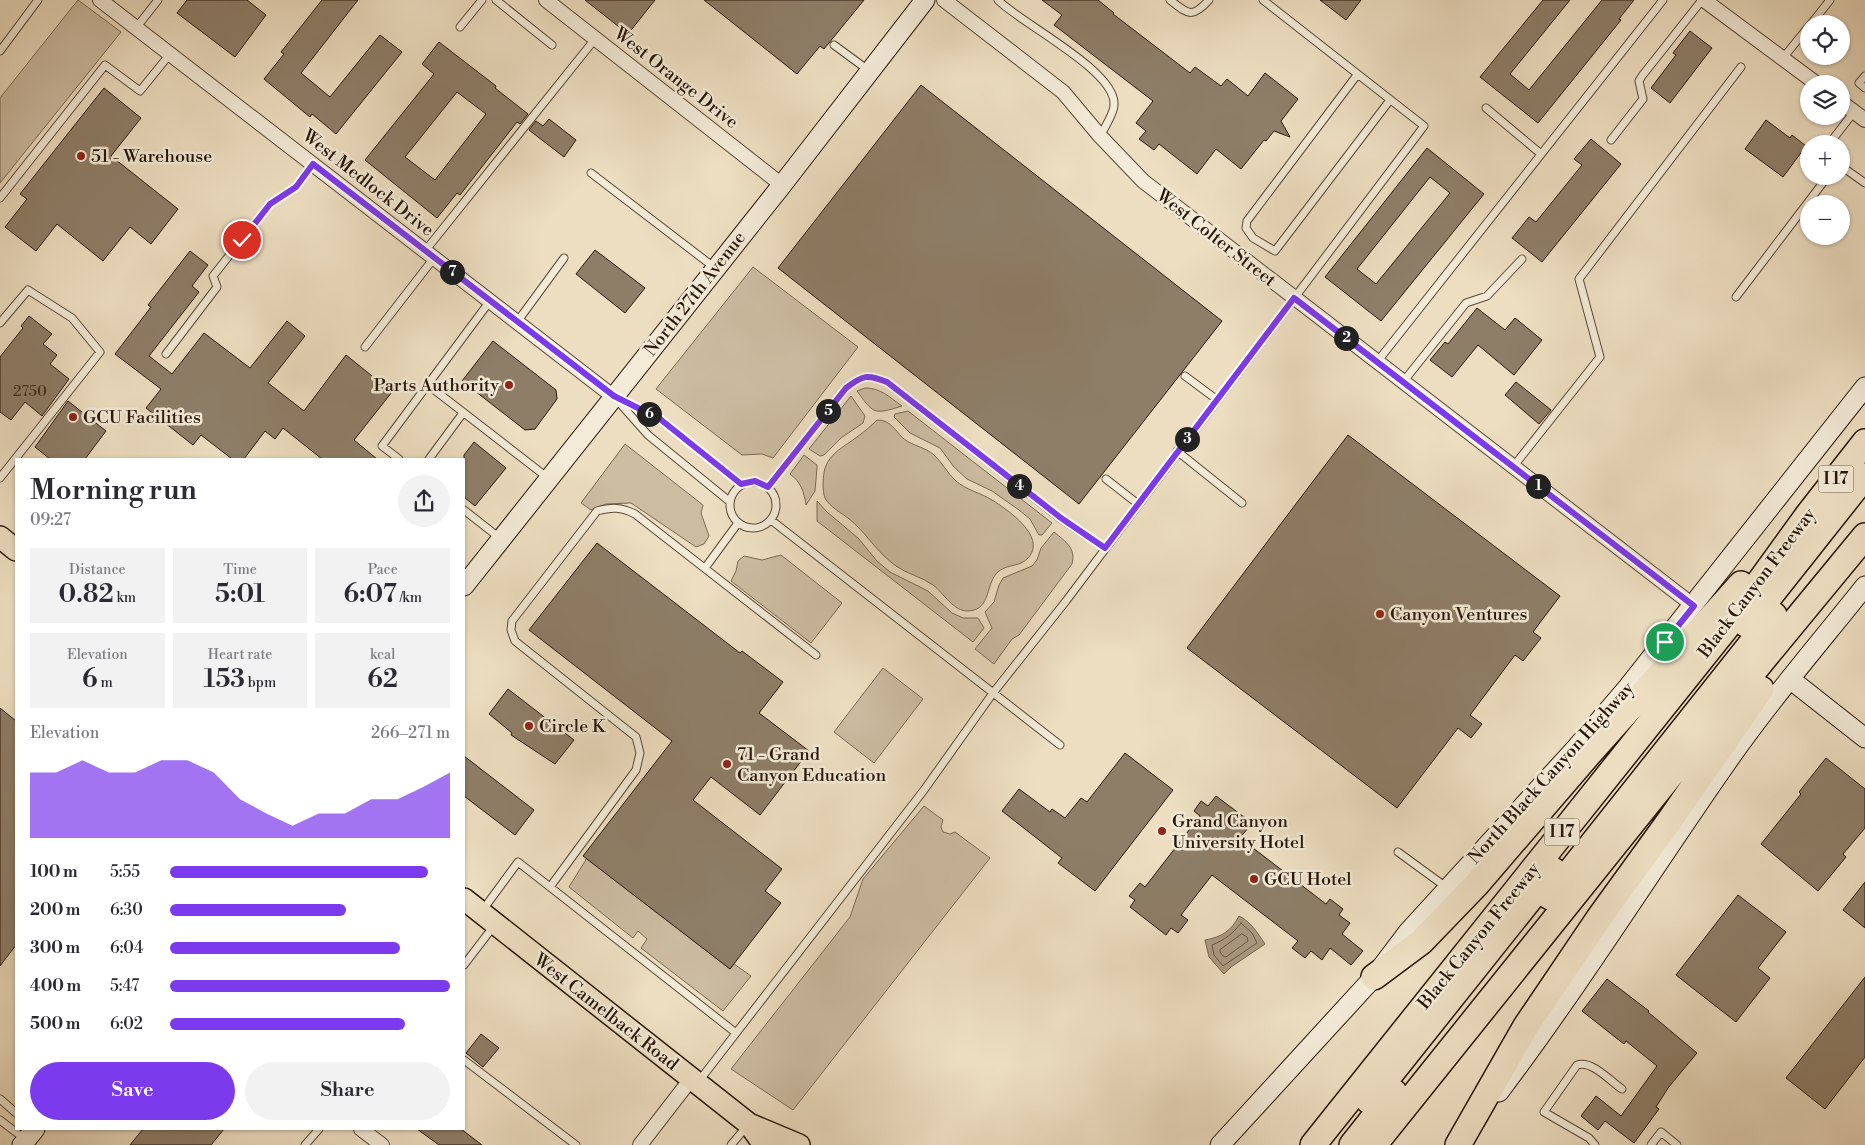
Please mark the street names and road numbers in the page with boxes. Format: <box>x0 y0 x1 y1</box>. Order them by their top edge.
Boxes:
street label: West Orange Drive <box>608 22 743 134</box>
street label: West Medlock Drive <box>297 124 439 242</box>
street label: West Colter Street <box>1151 183 1281 292</box>
street label: North 27th Avenue <box>639 227 751 361</box>
road number: I 17 <box>1818 466 1854 492</box>
street label: Black Canyon Freeway <box>1692 503 1821 663</box>
street label: North Black Canyon Highway <box>1463 677 1639 869</box>
road number: I 17 <box>1544 819 1580 846</box>
street label: Black Canyon Freeway <box>1412 858 1545 1015</box>
street label: West Camelback Road <box>528 948 684 1076</box>

